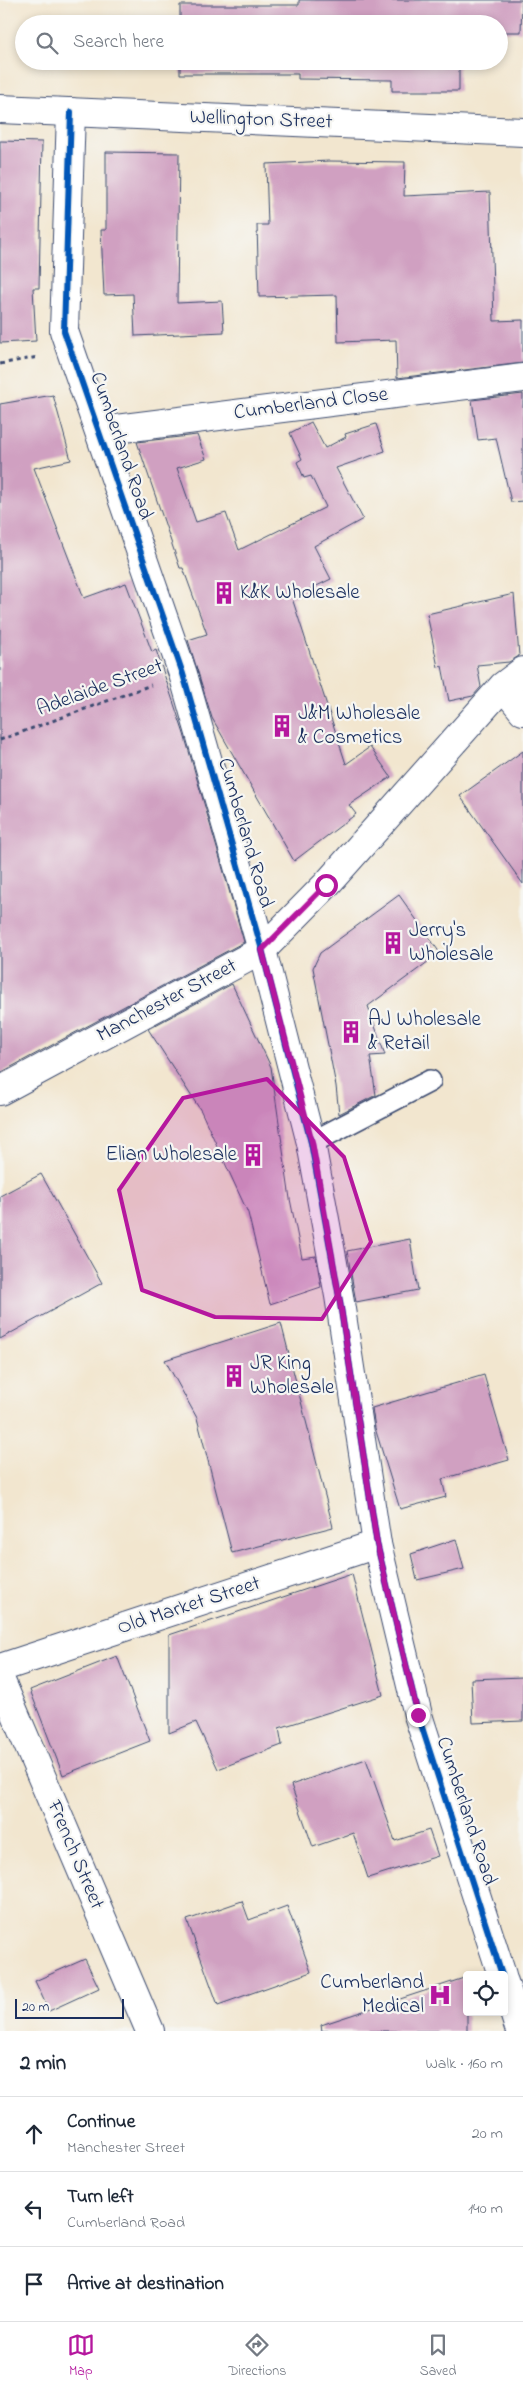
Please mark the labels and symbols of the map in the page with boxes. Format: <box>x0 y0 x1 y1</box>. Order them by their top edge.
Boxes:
street label: Wellington Street <box>189 103 333 139</box>
street label: Cumberland Road <box>82 368 160 524</box>
street label: Cumberland Close <box>232 380 390 428</box>
place label: K&K Wholesale <box>240 578 360 608</box>
building icon: K&K Wholesale <box>211 580 237 606</box>
street label: Adelaide Street <box>33 651 167 725</box>
place label: J&M Wholesale & Cosmetics <box>298 699 421 753</box>
building icon: J&M Wholesale & Cosmetics <box>269 713 295 739</box>
street label: Cumberland Road <box>209 754 281 912</box>
route start <box>315 874 338 897</box>
place label: Jerry's Wholesale <box>409 916 494 970</box>
building icon: Jerry's Wholesale <box>380 930 406 956</box>
street label: Manchester Street <box>92 951 242 1051</box>
place label: AJ Wholesale & Retail <box>368 1005 481 1059</box>
building icon: AJ Wholesale & Retail <box>338 1019 364 1045</box>
place label: Elian Wholesale <box>106 1140 238 1170</box>
building icon: Elian Wholesale <box>240 1142 266 1168</box>
place label: JR King Wholesale <box>250 1349 335 1403</box>
building icon: JR King Wholesale <box>221 1363 247 1389</box>
street label: Old Market Street <box>114 1569 264 1643</box>
route end <box>407 1704 430 1727</box>
street label: Cumberland Road <box>428 1733 504 1889</box>
street label: French Street <box>38 1795 111 1914</box>
place label: Cumberland Medical <box>320 1968 424 2022</box>
hospital icon: Cumberland Medical <box>427 1982 453 2008</box>
scale bar <box>15 1996 124 2019</box>

